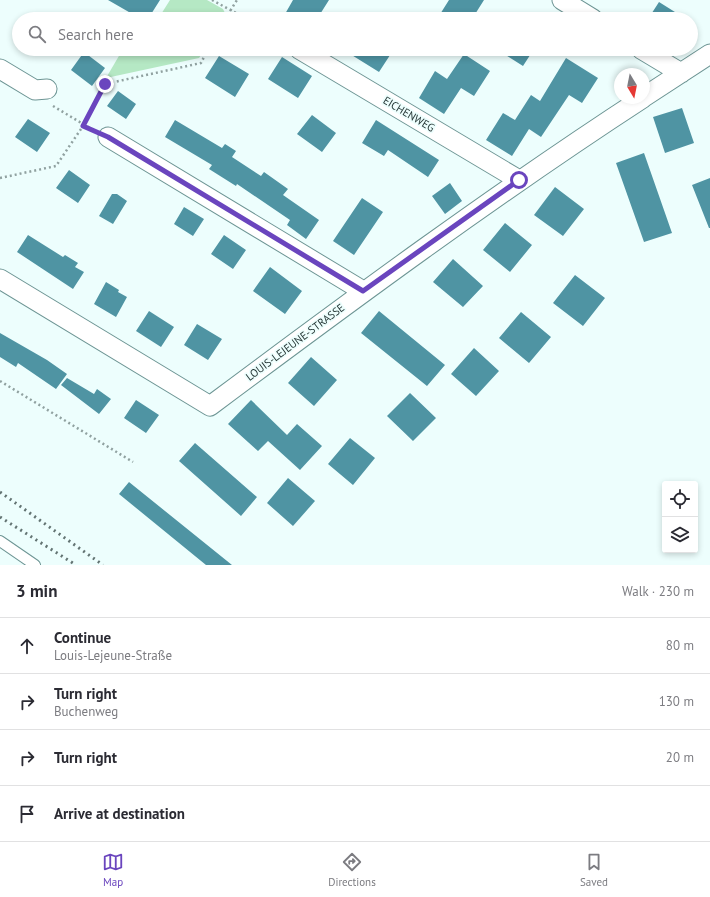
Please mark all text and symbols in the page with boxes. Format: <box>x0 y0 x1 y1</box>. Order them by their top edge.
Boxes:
search box <box>12 12 698 56</box>
icon: search <box>26 23 48 45</box>
text: Search here <box>58 25 134 44</box>
north arrow <box>614 68 650 104</box>
route end <box>96 75 114 93</box>
street label: EICHENWEG <box>381 93 438 135</box>
route start <box>510 171 528 189</box>
street label: LOUIS-LEJEUNE-STRASSE <box>243 300 347 384</box>
map controls <box>662 481 698 553</box>
button: locate <box>662 481 698 517</box>
button: layers <box>662 517 698 553</box>
text: 3 min <box>16 580 57 602</box>
text: Walk · 230 m <box>622 583 694 600</box>
text: Continue <box>54 628 111 647</box>
icon: ahead <box>16 635 38 657</box>
text: 80 m <box>666 637 694 654</box>
text: Louis-Lejeune-Straße <box>54 647 172 664</box>
text: Turn right <box>54 684 117 703</box>
icon: right <box>16 691 38 713</box>
text: 130 m <box>659 693 694 710</box>
text: Buchenweg <box>54 703 118 720</box>
icon: right <box>16 747 38 769</box>
text: Turn right <box>54 748 117 767</box>
text: 20 m <box>666 749 694 766</box>
icon: arrive <box>16 803 38 825</box>
text: Arrive at destination <box>54 804 185 823</box>
tab: Map <box>102 851 124 889</box>
tab: Directions <box>328 851 376 889</box>
tab: Saved <box>580 851 608 889</box>

